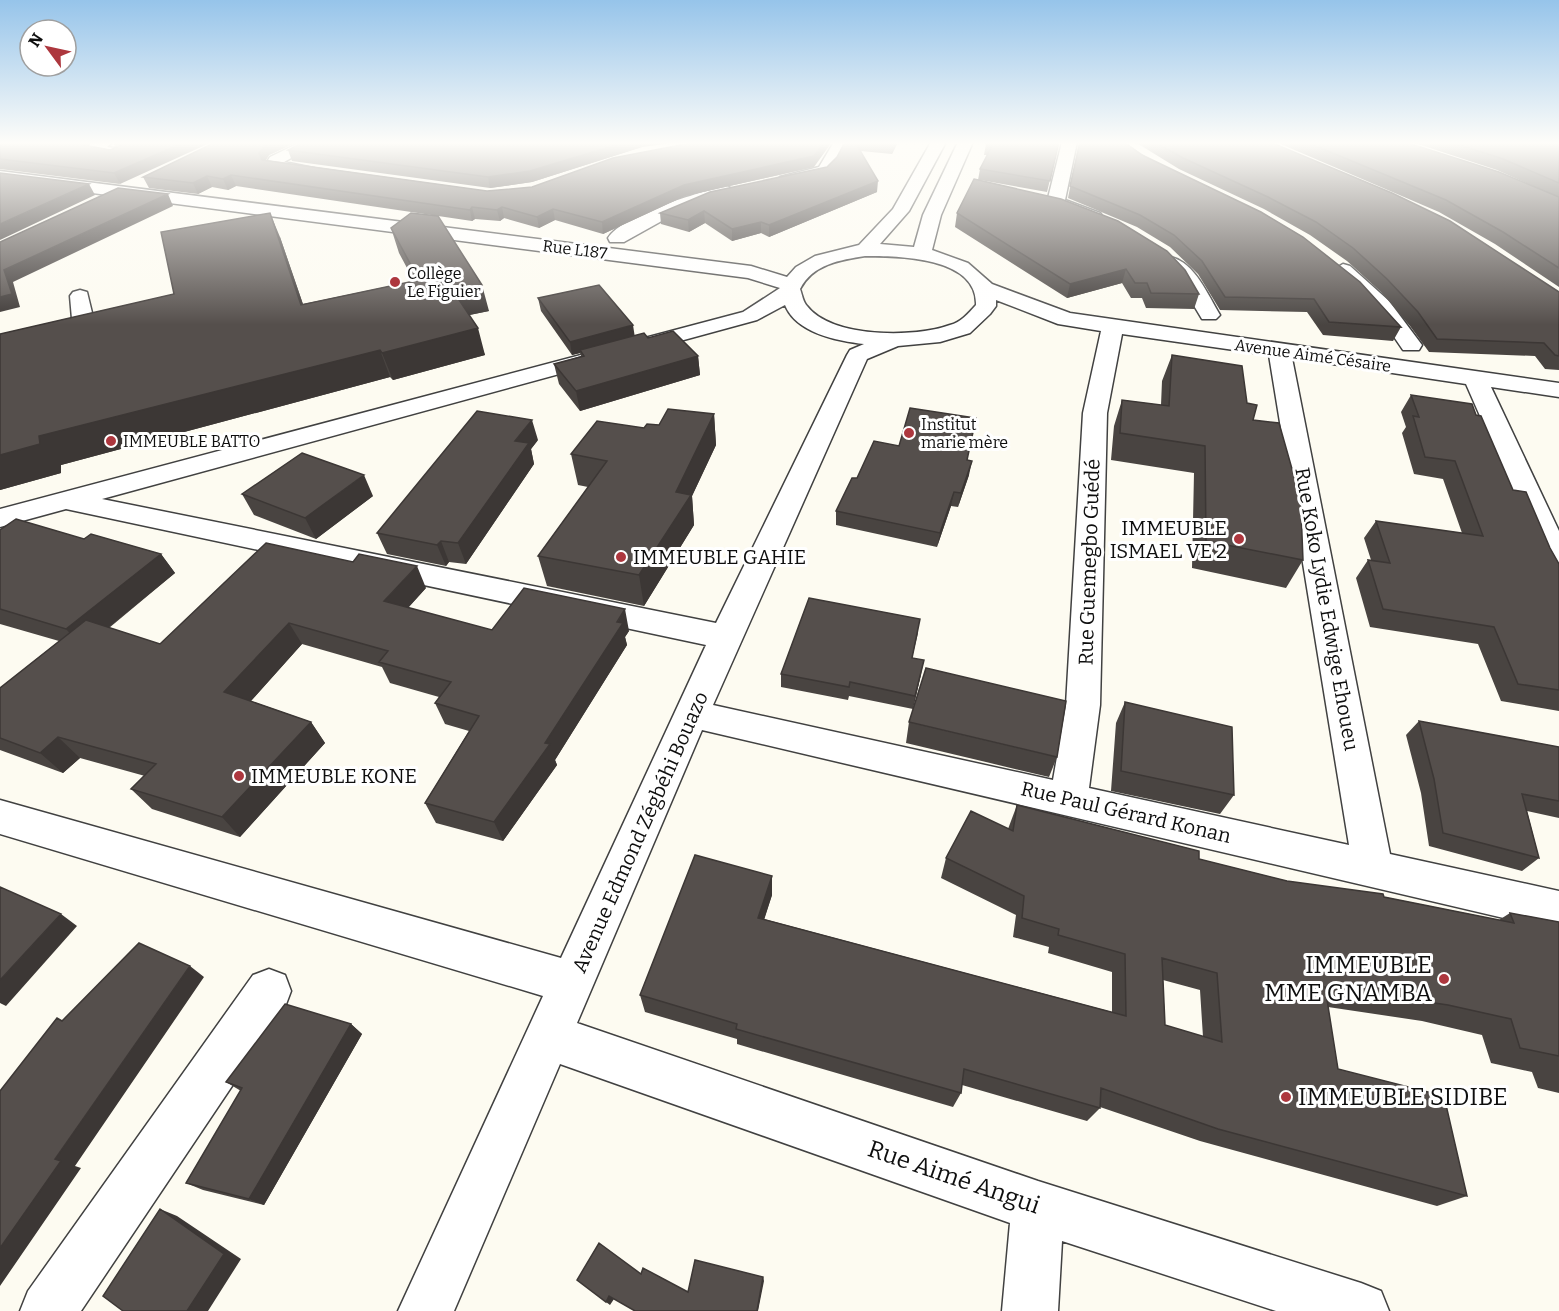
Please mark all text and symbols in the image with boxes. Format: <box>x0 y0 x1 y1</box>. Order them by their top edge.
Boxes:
north arrow <box>18 18 78 78</box>
text: N <box>25 30 47 50</box>
street label: Rue L187 <box>541 236 608 263</box>
place label: Collège Le Figuier <box>407 264 481 301</box>
marker: Collège Le Figuier <box>388 275 402 289</box>
street label: Avenue Aimé Césaire <box>1234 335 1392 376</box>
place label: Institut marie mère <box>921 415 1008 452</box>
marker: Institut marie mère <box>902 426 916 440</box>
place label: IMMEUBLE BATTO <box>123 432 260 451</box>
marker: IMMEUBLE BATTO <box>104 434 118 448</box>
street label: Rue Guemegbo Guédé <box>1073 458 1105 666</box>
street label: Rue Koko Lydie Edwige Ehoueu <box>1290 465 1364 753</box>
place label: IMMEUBLE ISMAEL VE 2 <box>1110 516 1227 563</box>
marker: IMMEUBLE ISMAEL VE 2 <box>1232 532 1246 546</box>
place label: IMMEUBLE GAHIE <box>633 545 806 569</box>
marker: IMMEUBLE GAHIE <box>614 550 628 564</box>
street label: Avenue Edmond Zégbéhi Bouazo <box>567 688 713 976</box>
place label: IMMEUBLE KONE <box>251 764 417 788</box>
marker: IMMEUBLE KONE <box>232 769 246 783</box>
street label: Rue Paul Gérard Konan <box>1019 776 1234 848</box>
place label: IMMEUBLE MME GNAMBA <box>1264 951 1432 1007</box>
marker: IMMEUBLE MME GNAMBA <box>1437 972 1451 986</box>
place label: IMMEUBLE SIDIBE <box>1298 1083 1508 1111</box>
marker: IMMEUBLE SIDIBE <box>1279 1090 1293 1104</box>
street label: Rue Aimé Angui <box>864 1134 1044 1220</box>

